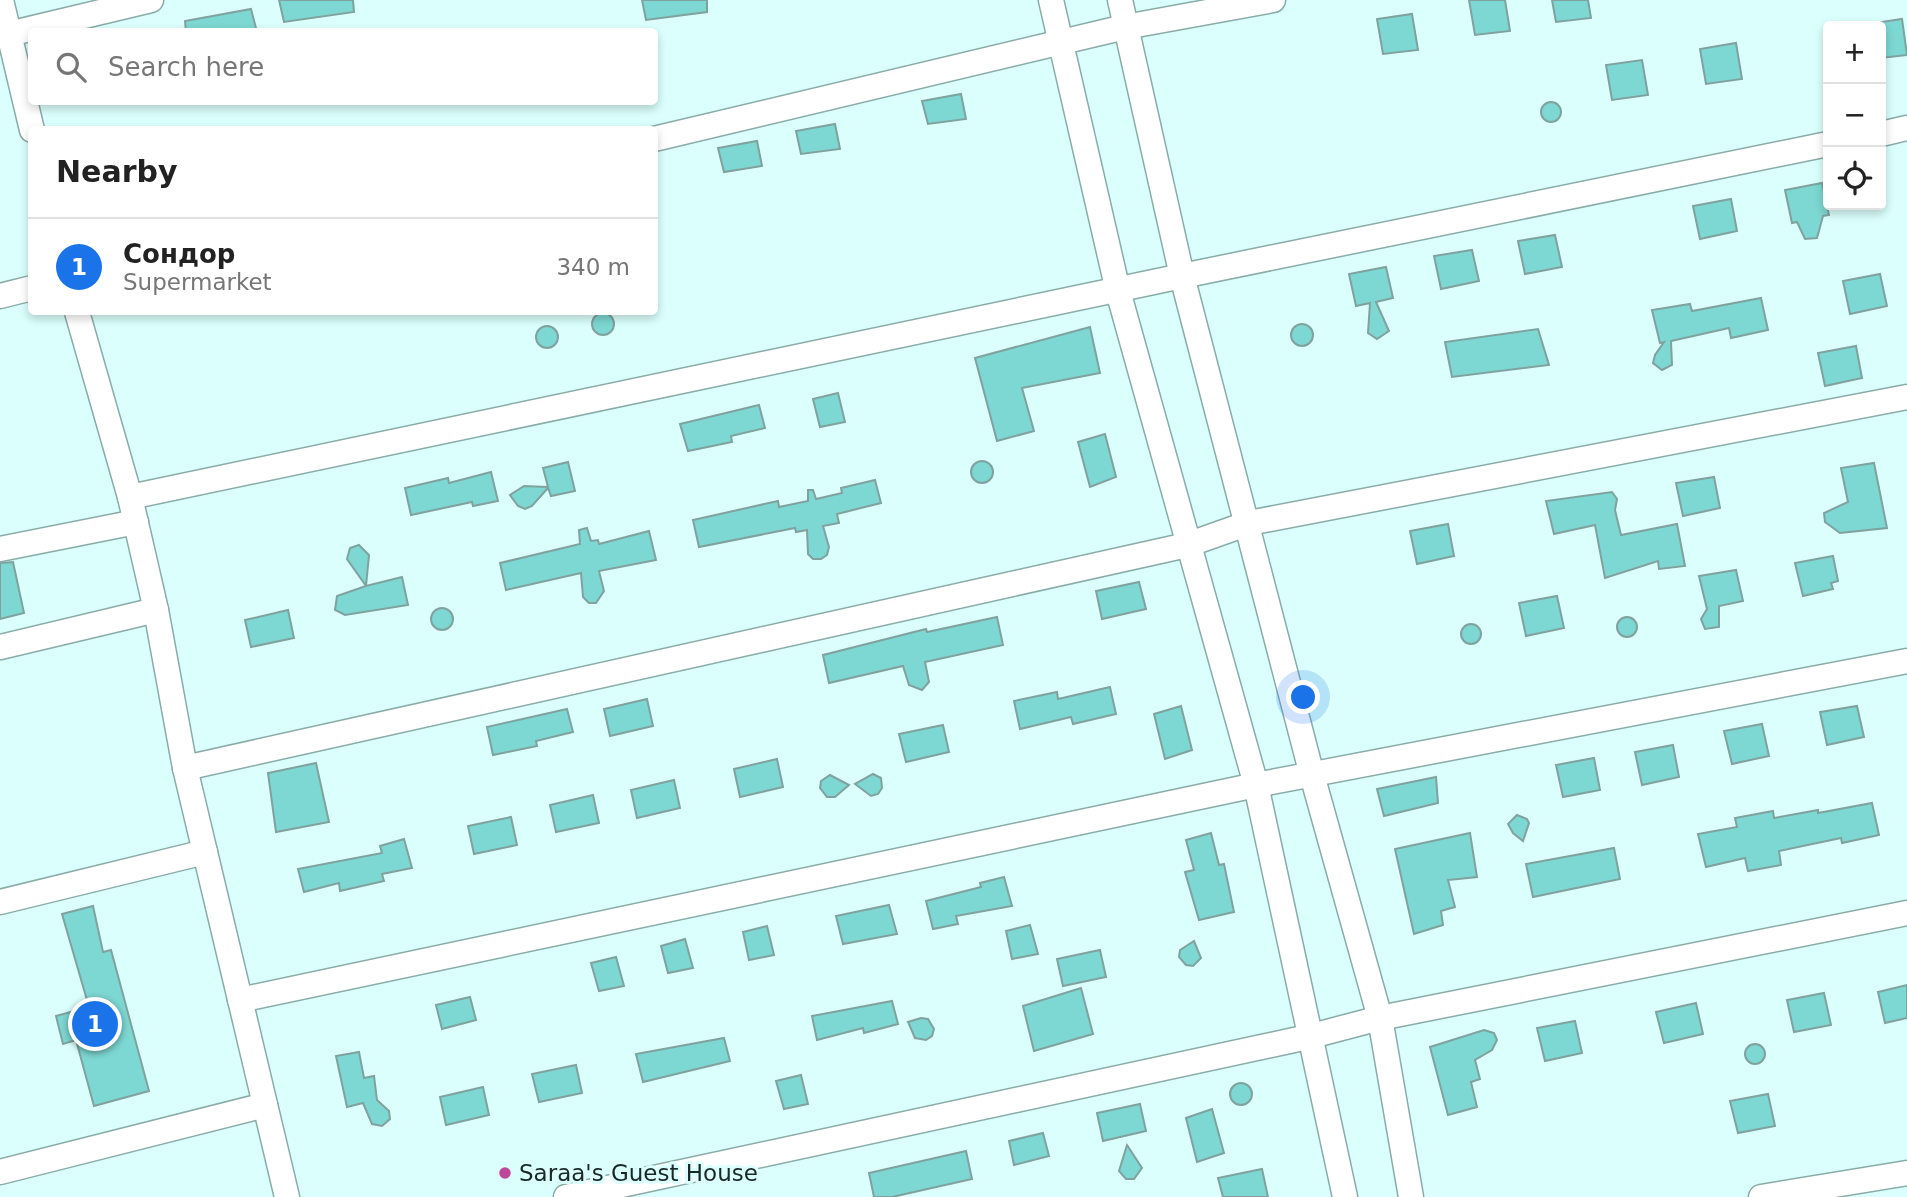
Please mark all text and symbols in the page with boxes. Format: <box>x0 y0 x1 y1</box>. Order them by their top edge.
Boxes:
map controls <box>1823 21 1886 210</box>
button: + <box>1823 21 1886 84</box>
search box <box>28 28 658 105</box>
icon: search <box>52 48 90 86</box>
text: Search here <box>108 52 264 82</box>
button: − <box>1823 84 1886 147</box>
button: locate <box>1823 147 1886 210</box>
text: Nearby <box>56 154 178 189</box>
text: Сондор <box>123 239 235 269</box>
text: 1 <box>71 254 87 280</box>
text: 340 m <box>556 254 630 280</box>
text: Supermarket <box>123 269 272 295</box>
your location <box>1286 680 1320 714</box>
pin: 1 <box>72 998 118 1050</box>
place label: Saraa's Guest House <box>519 1160 758 1186</box>
marker: Saraa's Guest House <box>497 1165 513 1181</box>

